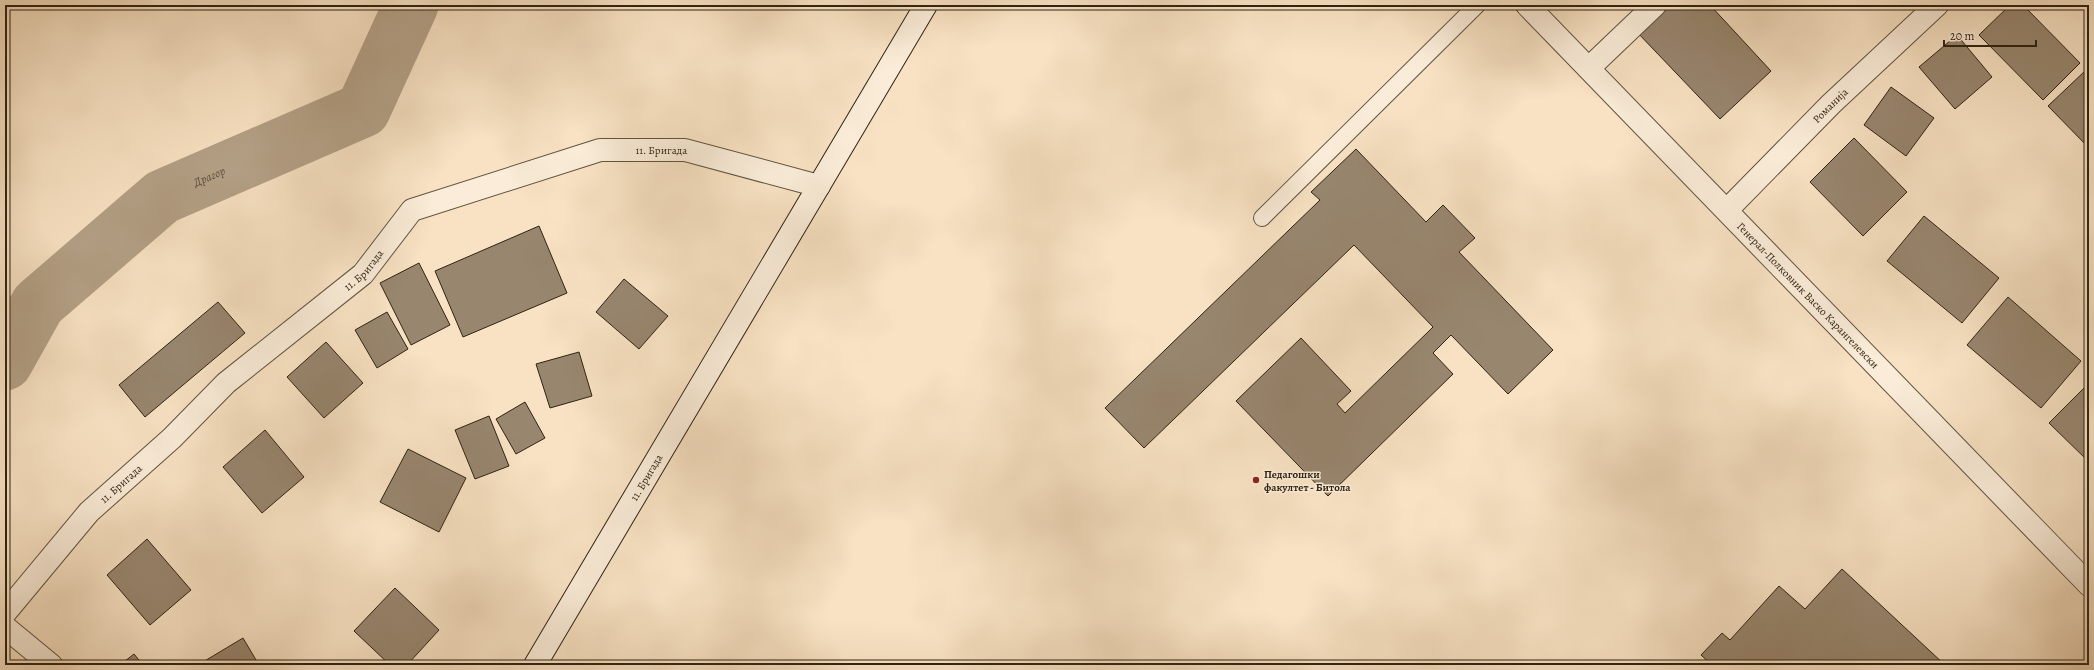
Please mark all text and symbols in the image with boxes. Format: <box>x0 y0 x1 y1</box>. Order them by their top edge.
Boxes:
scale bar <box>1944 22 2036 48</box>
text: 20 m <box>1950 28 1974 44</box>
street label: Романија <box>1809 84 1852 126</box>
street label: 11. Бригада <box>635 143 688 158</box>
water label: Драгор <box>190 162 228 191</box>
street label: Генерал-Полковник Васко Карангелевски <box>1733 219 1882 372</box>
street label: 11. Бригада <box>341 246 388 294</box>
street label: 11. Бригада <box>627 451 667 504</box>
street label: 11. Бригада <box>97 461 146 507</box>
place label: Педагошки факултет - Битола <box>1264 467 1351 495</box>
marker: Педагошки факултет - Битола <box>1251 475 1261 485</box>

